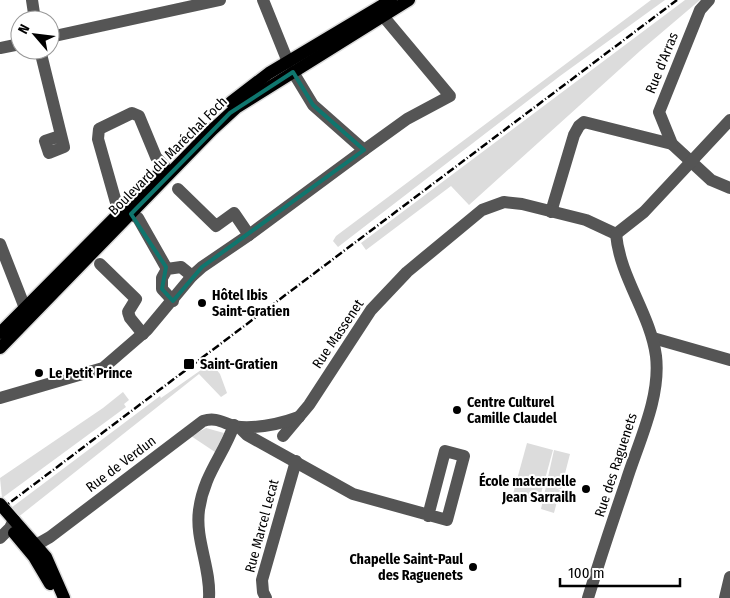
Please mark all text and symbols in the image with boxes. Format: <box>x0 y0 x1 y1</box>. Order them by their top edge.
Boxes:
north arrow <box>10 10 60 60</box>
text: N <box>14 21 33 37</box>
street label: Rue d'Arras <box>642 30 682 96</box>
street label: Boulevard du Maréchal Foch <box>105 93 231 219</box>
place label: Hôtel Ibis Saint-Gratien <box>212 287 290 320</box>
street label: Rue Massenet <box>309 296 368 372</box>
marker: Hôtel Ibis Saint-Gratien <box>196 297 208 309</box>
place label: Saint-Gratien <box>200 356 278 373</box>
marker: Saint-Gratien <box>182 357 196 371</box>
place label: Le Petit Prince <box>49 365 132 382</box>
marker: Le Petit Prince <box>33 367 45 379</box>
place label: Centre Culturel Camille Claudel <box>467 394 557 427</box>
marker: Centre Culturel Camille Claudel <box>451 404 463 416</box>
street label: Rue des Raguenets <box>591 411 641 519</box>
street label: Rue de Verdun <box>83 432 159 496</box>
place label: École maternelle Jean Sarrailh <box>479 472 576 506</box>
street label: Rue Marcel Lecat <box>241 477 283 575</box>
marker: École maternelle Jean Sarrailh <box>580 483 592 495</box>
place label: Chapelle Saint-Paul des Raguenets <box>349 551 463 584</box>
scale bar <box>560 556 680 588</box>
marker: Chapelle Saint-Paul des Raguenets <box>467 561 479 573</box>
text: 100 m <box>568 564 605 582</box>

